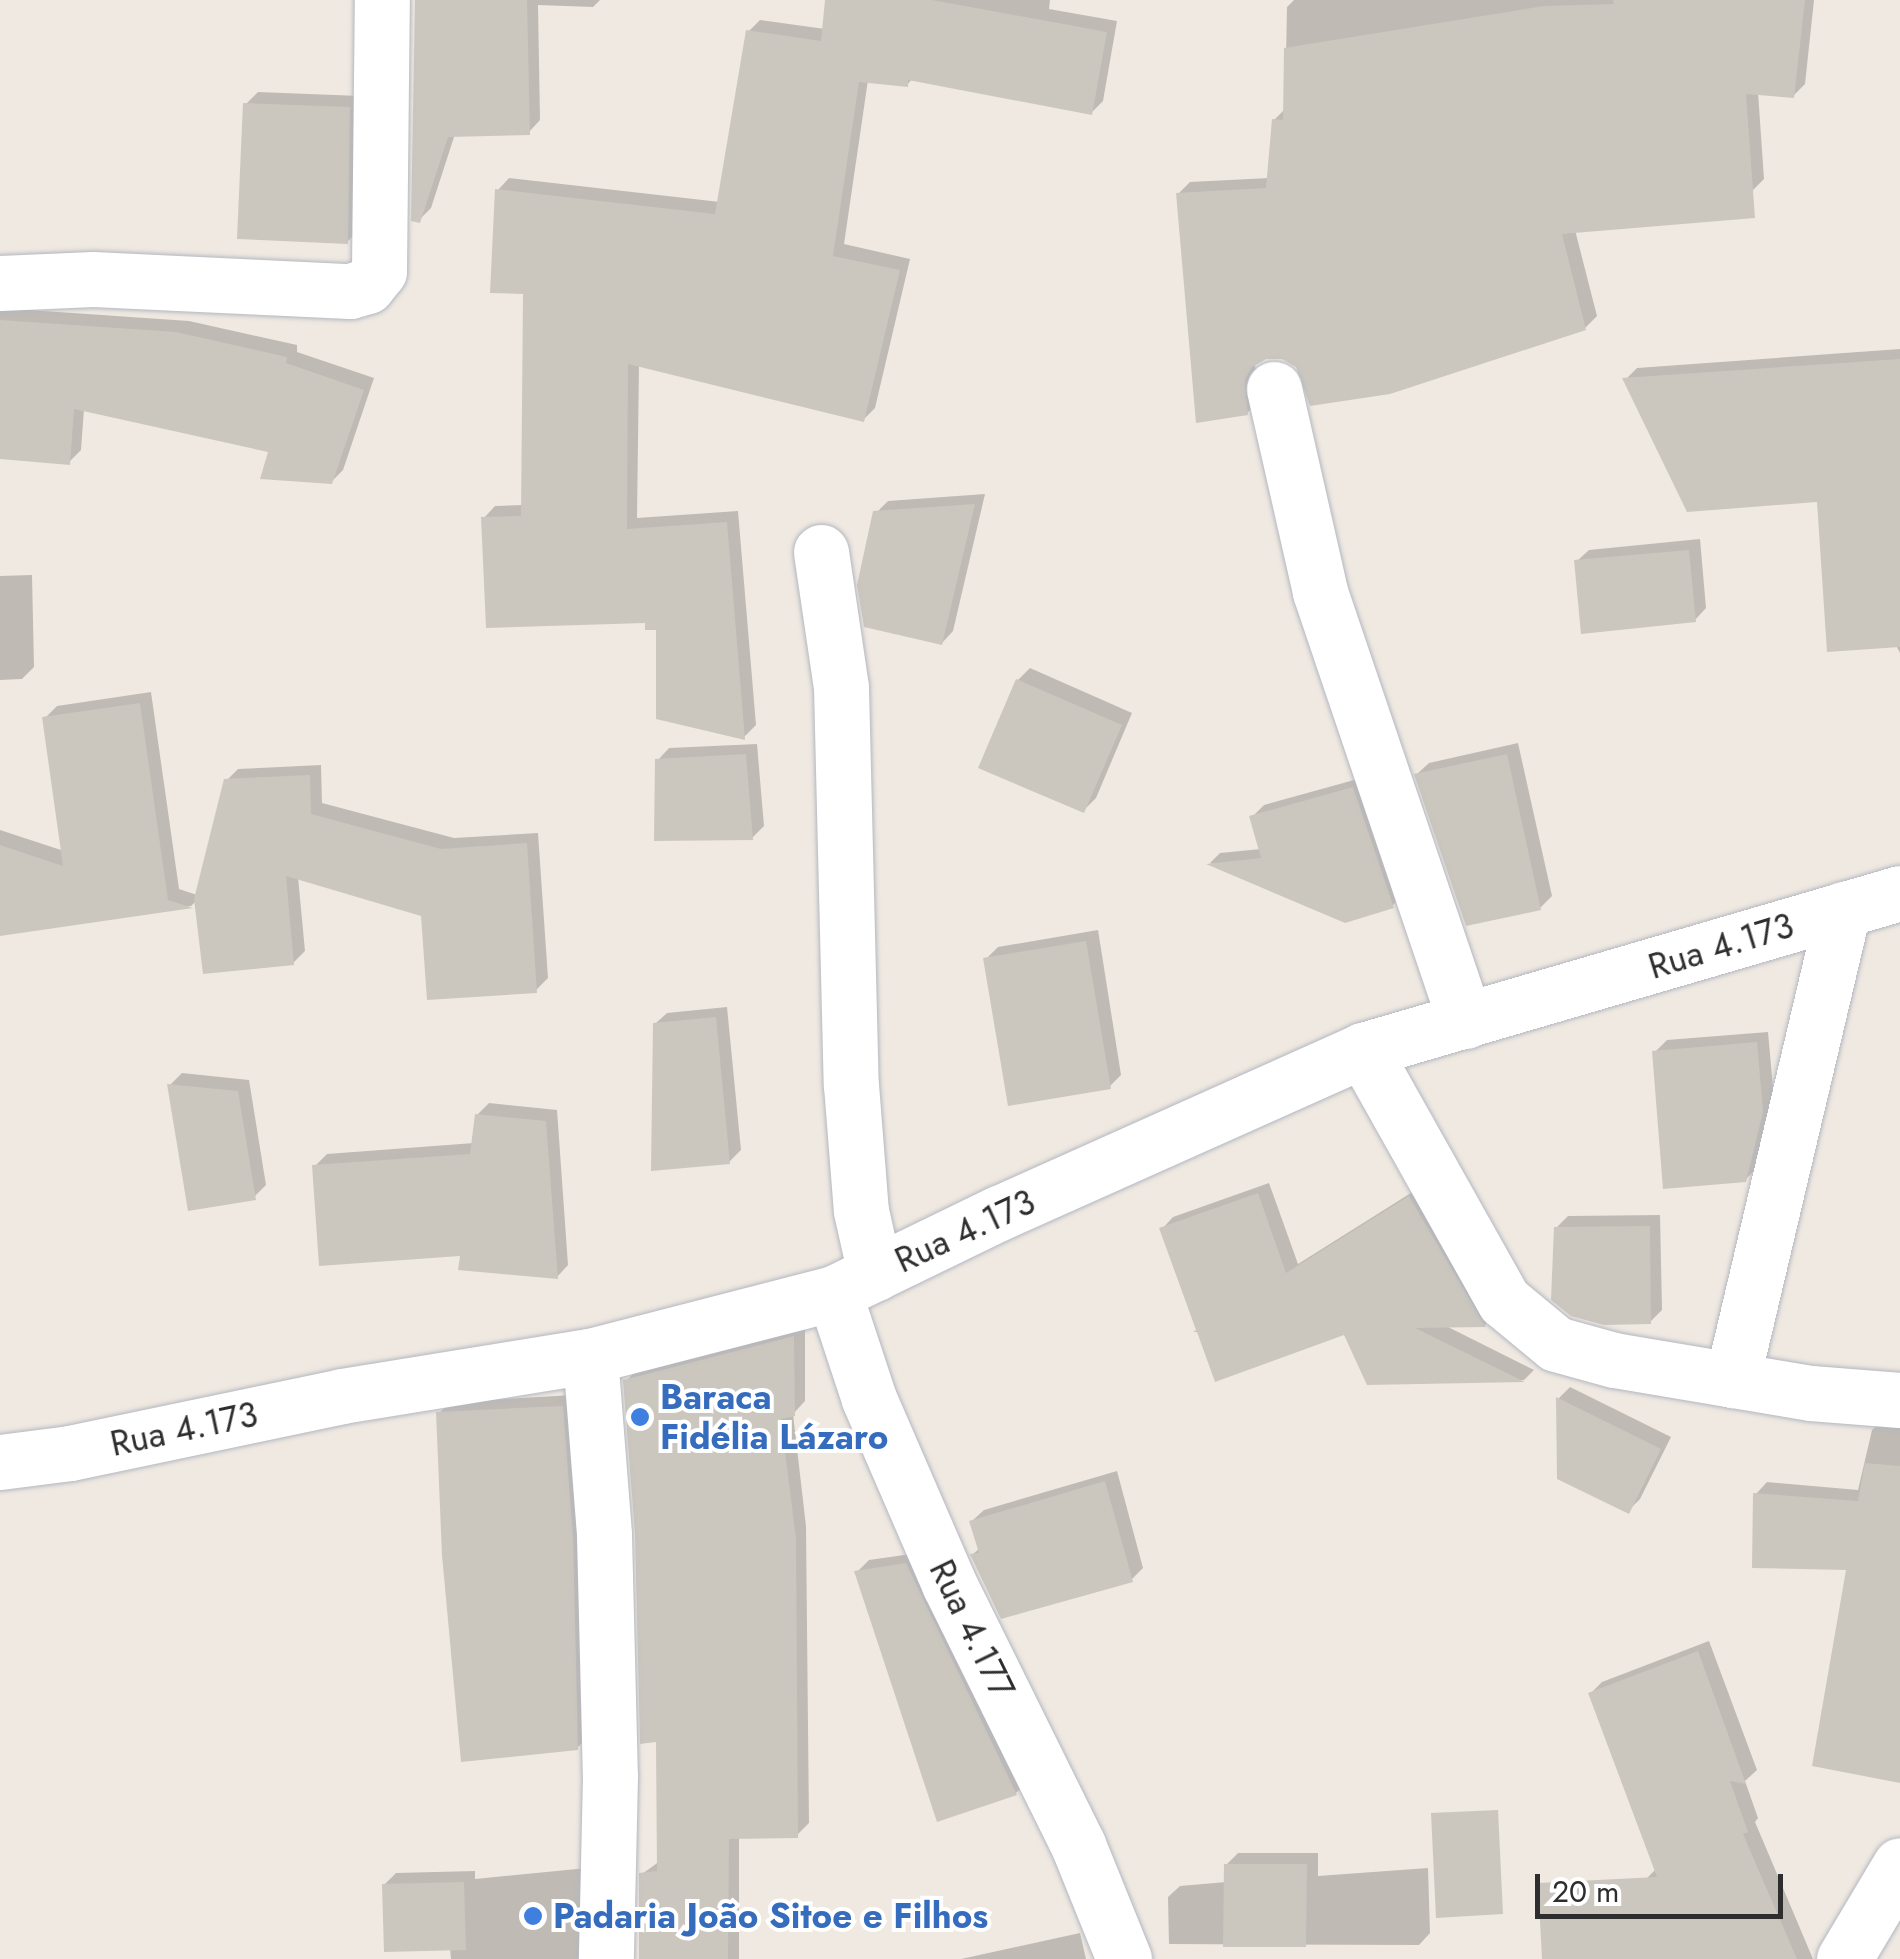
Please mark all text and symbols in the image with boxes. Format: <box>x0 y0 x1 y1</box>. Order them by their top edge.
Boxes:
street label: Rua 4.173 <box>1643 904 1799 988</box>
street label: Rua 4.173 <box>888 1180 1042 1282</box>
place label: Baraca Fidélia Lázaro <box>660 1376 888 1458</box>
street label: Rua 4.173 <box>107 1393 261 1465</box>
marker: Baraca Fidélia Lázaro <box>629 1406 651 1428</box>
street label: Rua 4.177 <box>921 1553 1023 1705</box>
scale bar <box>1540 1854 1788 1916</box>
text: 20 m <box>1552 1870 1619 1913</box>
place label: Padaria João Sitoe e Filhos <box>553 1895 988 1937</box>
marker: Padaria João Sitoe e Filhos <box>522 1905 544 1927</box>

